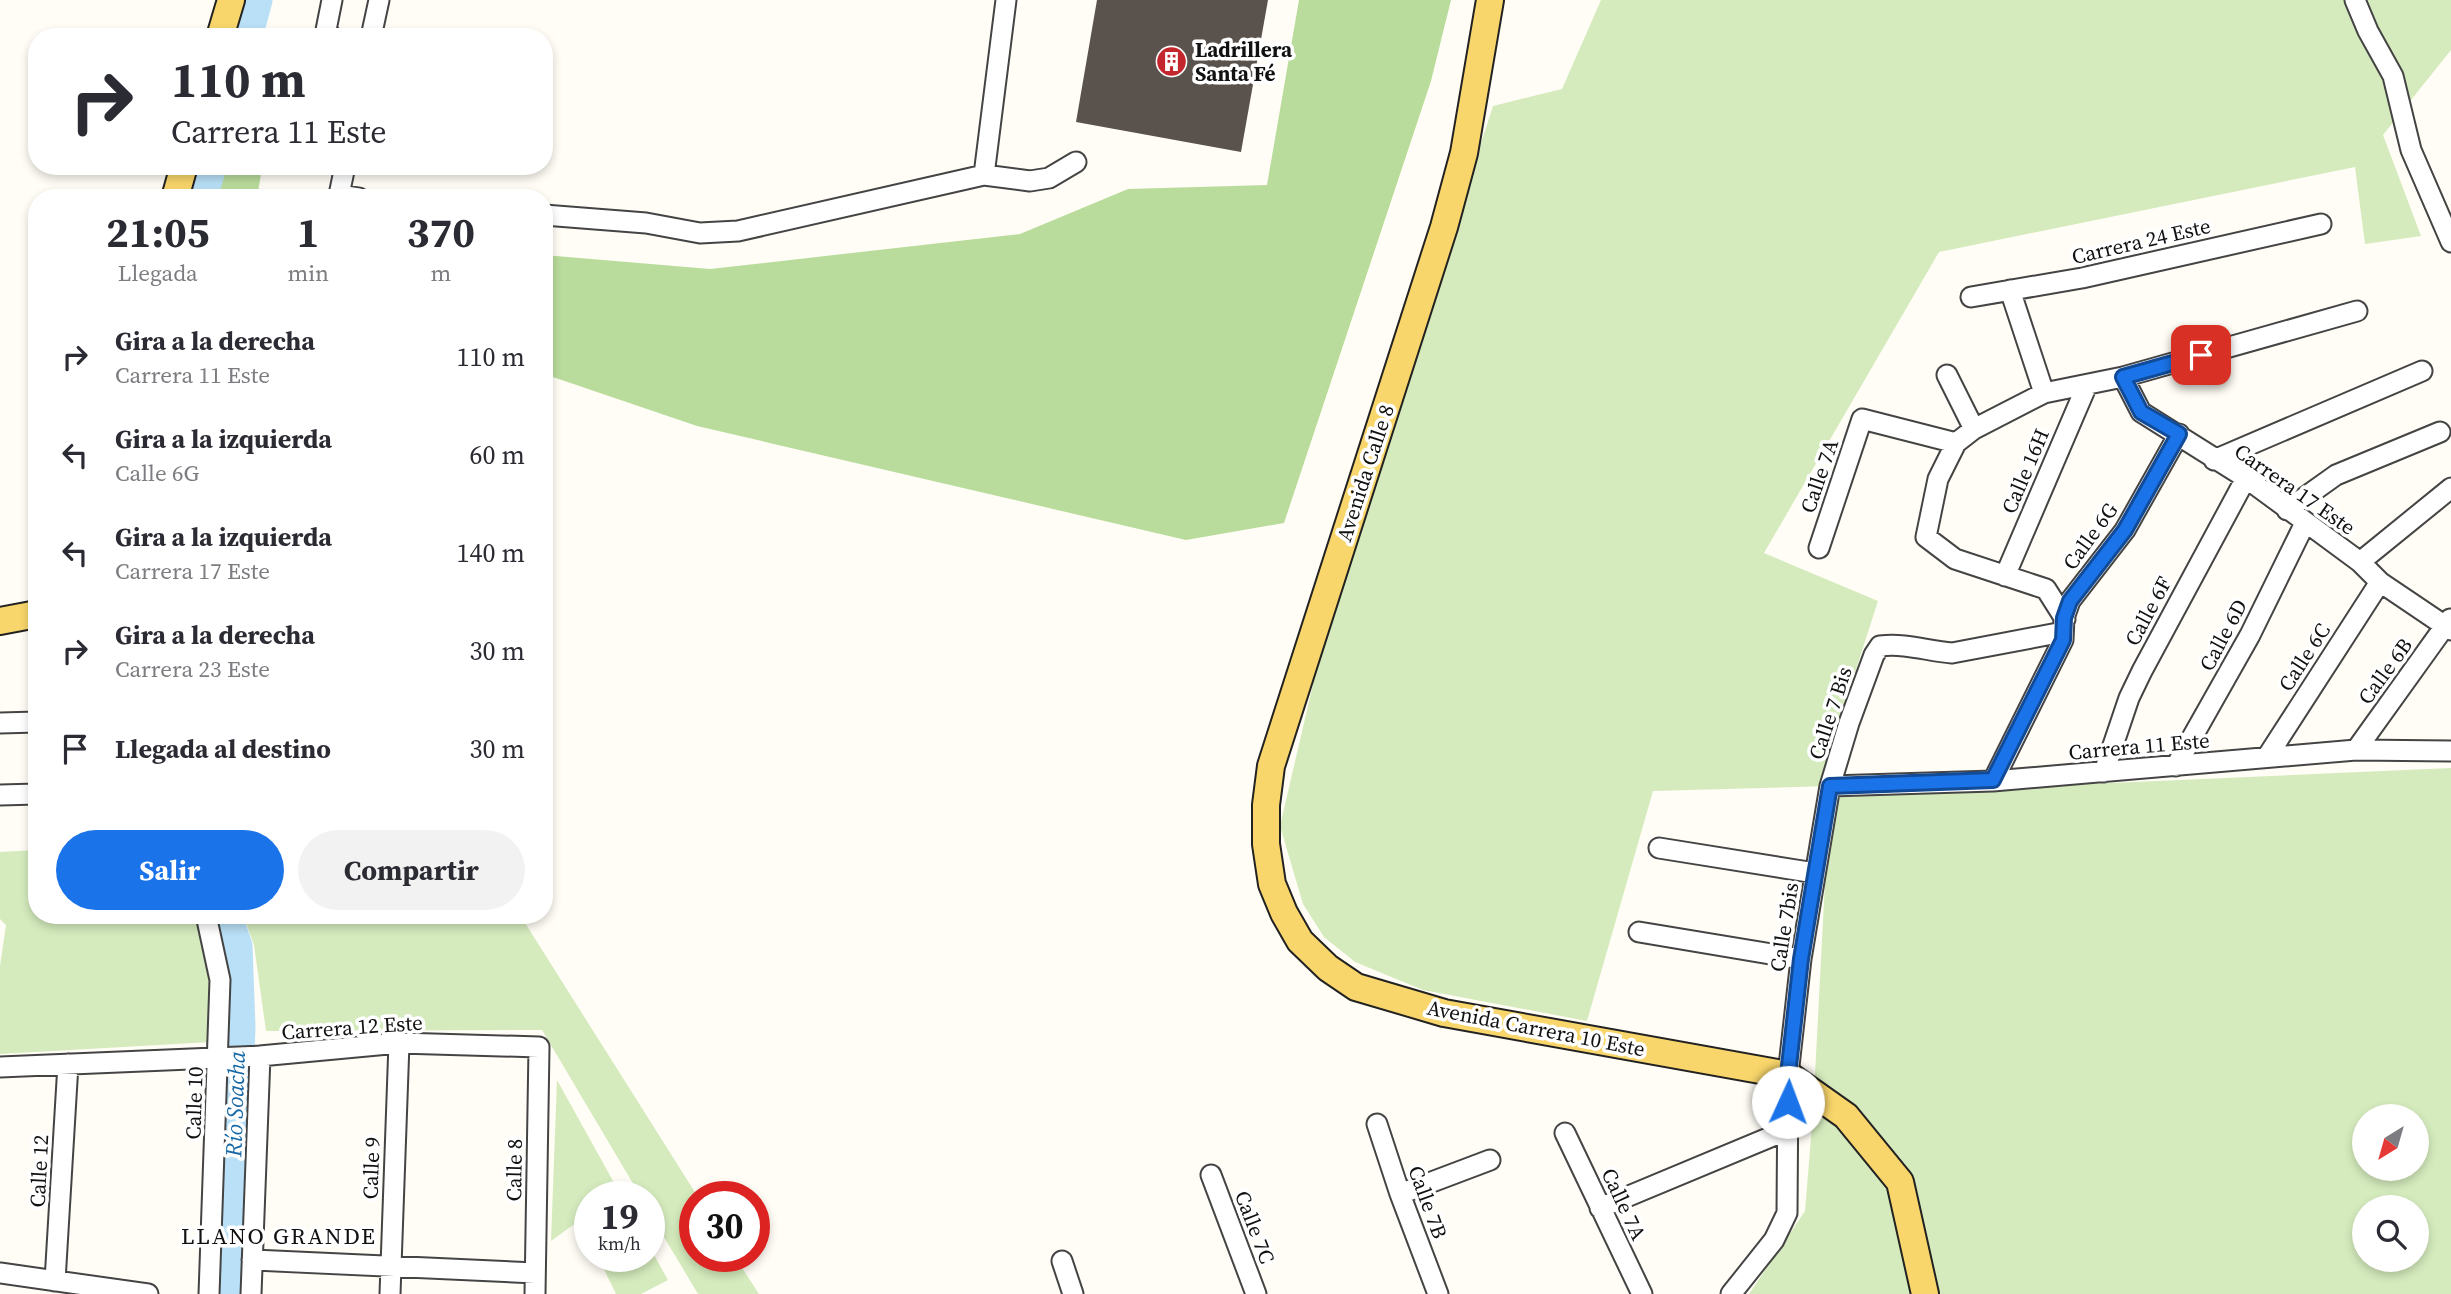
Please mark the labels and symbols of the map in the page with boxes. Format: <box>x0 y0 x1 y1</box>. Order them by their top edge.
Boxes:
place label: Ladrillera Santa Fé <box>1195 35 1293 88</box>
building icon: Ladrillera Santa Fé <box>1155 44 1189 78</box>
street label: Carrera 24 Este <box>2069 211 2213 271</box>
pin <box>2171 325 2231 385</box>
street label: Avenida Calle 8 <box>1329 401 1401 545</box>
street label: Calle 16H <box>1994 424 2056 518</box>
street label: Calle 7A <box>1793 435 1845 517</box>
street label: Carrera 17 Este <box>2229 437 2361 541</box>
street label: Calle 6G <box>2056 496 2124 576</box>
street label: Calle 6F <box>2118 571 2178 651</box>
street label: Calle 6D <box>2192 594 2254 676</box>
street label: Calle 6C <box>2271 617 2337 697</box>
street label: Calle 6B <box>2351 632 2419 710</box>
street label: Calle 7 Bis <box>1801 663 1859 763</box>
street label: Carrera 11 Este <box>2067 725 2211 767</box>
street label: Calle 7bis <box>1763 880 1805 974</box>
street label: Avenida Carrera 10 Este <box>1425 993 1647 1063</box>
street label: Carrera 12 Este <box>280 1008 424 1046</box>
water label: Río Soacha <box>217 1051 253 1158</box>
position arrow <box>1751 1065 1825 1139</box>
street label: Calle 10 <box>178 1066 210 1140</box>
north arrow <box>2352 1104 2429 1181</box>
street label: Calle 12 <box>23 1134 55 1208</box>
street label: Calle 9 <box>355 1136 387 1200</box>
street label: Calle 8 <box>499 1138 529 1202</box>
street label: Calle 7B <box>1401 1161 1455 1243</box>
street label: Calle 7A <box>1595 1163 1653 1245</box>
speed limit sign: 30 <box>679 1181 770 1272</box>
street label: Calle 7C <box>1228 1186 1282 1268</box>
district label: LLANO GRANDE <box>181 1220 377 1252</box>

